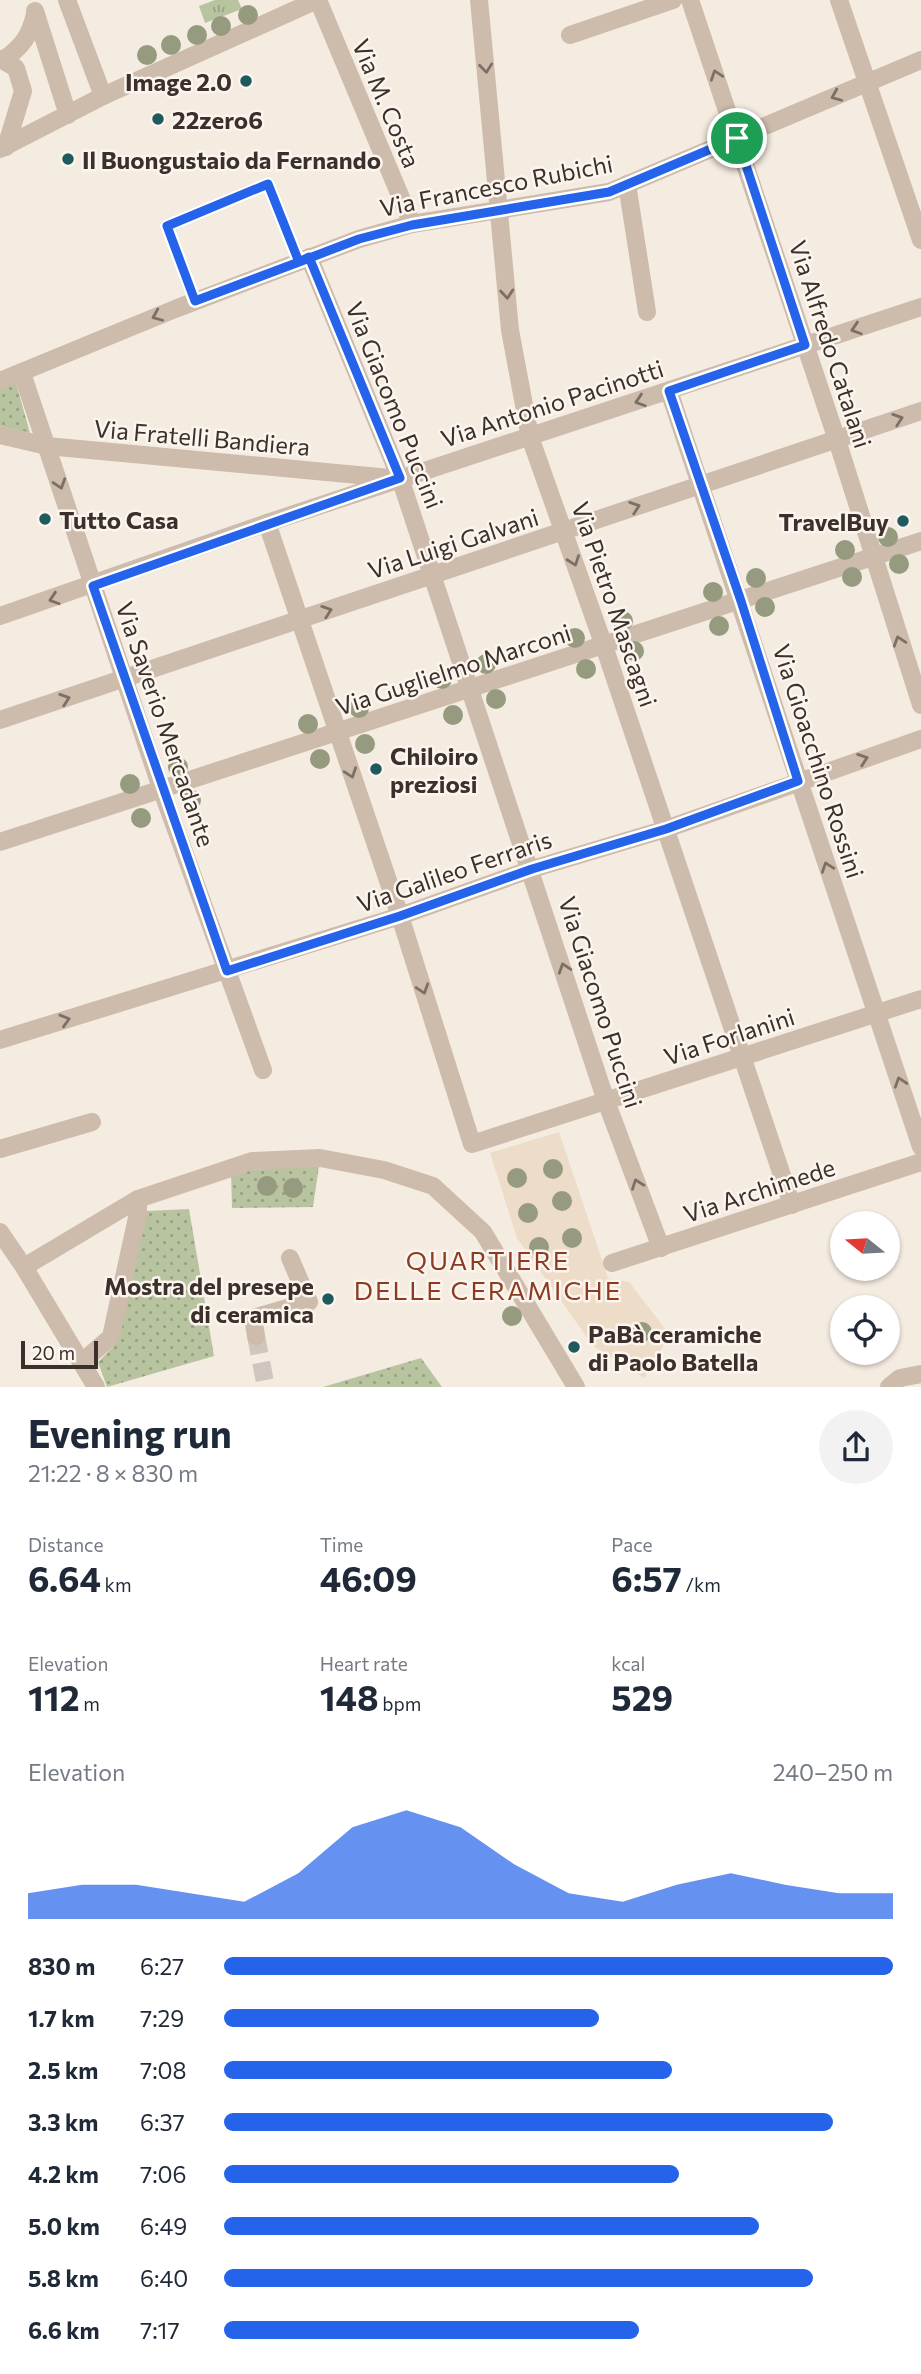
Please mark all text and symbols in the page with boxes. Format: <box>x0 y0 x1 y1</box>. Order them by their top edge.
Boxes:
street label: Via M. Costa <box>347 34 427 172</box>
one-way arrow <box>478 62 493 74</box>
place label: Image 2.0 <box>125 67 232 96</box>
one-way arrow <box>710 69 724 81</box>
marker: Image 2.0 <box>238 73 254 89</box>
one-way arrow <box>831 88 843 102</box>
place label: 22zero6 <box>172 105 263 134</box>
pin <box>707 108 767 168</box>
marker: 22zero6 <box>150 111 166 127</box>
icon: arrive <box>718 119 756 157</box>
place label: Il Buongustaio da Fernando <box>82 145 381 174</box>
street label: Via Francesco Rubichi <box>377 148 615 222</box>
marker: Il Buongustaio da Fernando <box>60 151 76 167</box>
street label: Via Alfredo Catalani <box>784 237 878 451</box>
one-way arrow <box>499 289 514 300</box>
street label: Via Giacomo Puccini <box>340 297 450 513</box>
one-way arrow <box>151 308 163 322</box>
one-way arrow <box>850 320 862 335</box>
street label: Via Antonio Pacinotti <box>437 353 667 453</box>
one-way arrow <box>635 392 647 407</box>
street label: Via Fratelli Bandiera <box>93 413 311 461</box>
one-way arrow <box>891 413 903 427</box>
one-way arrow <box>51 478 66 490</box>
street label: Via Pietro Mascagni <box>566 498 664 710</box>
one-way arrow <box>629 501 641 515</box>
street label: Via Luigi Galvani <box>364 502 542 584</box>
place label: Tutto Casa <box>59 505 179 534</box>
place label: TravelBuy <box>779 507 889 536</box>
marker: Tutto Casa <box>37 511 53 527</box>
marker: TravelBuy <box>895 513 911 529</box>
one-way arrow <box>566 555 580 567</box>
one-way arrow <box>48 591 60 605</box>
street label: Via Saverio Mercadante <box>110 598 222 850</box>
one-way arrow <box>320 604 332 619</box>
street label: Via Guglielmo Marconi <box>332 617 574 721</box>
one-way arrow <box>893 635 908 647</box>
street label: Via Gioacchino Rossini <box>767 640 871 882</box>
one-way arrow <box>58 692 70 707</box>
place label: Chiloiro preziosi <box>390 741 478 798</box>
one-way arrow <box>857 753 869 767</box>
marker: Chiloiro preziosi <box>368 761 384 777</box>
one-way arrow <box>343 767 357 779</box>
street label: Via Galileo Ferraris <box>353 824 555 918</box>
one-way arrow <box>821 861 835 873</box>
street label: Via Giacomo Puccini <box>553 893 649 1111</box>
one-way arrow <box>557 963 572 975</box>
one-way arrow <box>414 983 429 995</box>
street label: Via Forlanini <box>660 1001 798 1071</box>
one-way arrow <box>59 1014 71 1028</box>
one-way arrow <box>893 1077 908 1089</box>
street label: Via Archimede <box>680 1152 838 1228</box>
one-way arrow <box>631 1178 645 1190</box>
north arrow <box>830 1211 900 1281</box>
map controls <box>830 1211 900 1365</box>
district label: QUARTIERE DELLE CERAMICHE <box>354 1244 622 1305</box>
place label: Mostra del presepe di ceramica <box>104 1271 314 1328</box>
marker: Mostra del presepe di ceramica <box>320 1291 336 1307</box>
button: locate <box>830 1295 900 1365</box>
place label: PaBà ceramiche di Paolo Batella <box>588 1319 762 1376</box>
scale bar <box>21 1338 98 1370</box>
marker: PaBà ceramiche di Paolo Batella <box>566 1339 582 1355</box>
text: 20 m <box>32 1341 75 1364</box>
text: Evening run <box>28 1409 232 1456</box>
button: share <box>819 1410 893 1484</box>
text: 21:22 · 8 × 830 m <box>28 1459 198 1487</box>
text: Distance <box>28 1533 104 1556</box>
text: Time <box>320 1533 363 1556</box>
text: Pace <box>611 1533 653 1556</box>
text: 6.64 <box>28 1556 101 1599</box>
text: 46:09 <box>320 1556 417 1599</box>
text: 6:57 <box>611 1556 682 1599</box>
text: km <box>101 1573 131 1596</box>
text: /km <box>682 1573 721 1596</box>
text: Elevation <box>28 1652 108 1675</box>
text: Heart rate <box>320 1652 408 1675</box>
text: kcal <box>611 1652 645 1675</box>
text: 112 <box>28 1675 80 1718</box>
text: 148 <box>320 1675 379 1718</box>
text: 529 <box>611 1675 673 1718</box>
text: m <box>80 1692 100 1715</box>
text: bpm <box>379 1692 421 1715</box>
text: Elevation <box>28 1758 125 1786</box>
text: 240–250 m <box>773 1758 893 1786</box>
text: 830 m <box>28 1952 95 1980</box>
text: 6:27 <box>140 1952 184 1980</box>
text: 1.7 km <box>28 2004 95 2032</box>
text: 7:29 <box>140 2004 184 2032</box>
text: 2.5 km <box>28 2056 98 2084</box>
text: 7:08 <box>140 2056 187 2084</box>
text: 3.3 km <box>28 2108 98 2136</box>
text: 6:37 <box>140 2108 185 2136</box>
text: 4.2 km <box>28 2160 99 2188</box>
text: 7:06 <box>140 2160 187 2188</box>
text: 5.0 km <box>28 2212 100 2240</box>
text: 6:49 <box>140 2212 187 2240</box>
text: 5.8 km <box>28 2264 99 2292</box>
text: 6:40 <box>140 2264 188 2292</box>
text: 6.6 km <box>28 2316 100 2344</box>
text: 7:17 <box>140 2316 180 2344</box>

